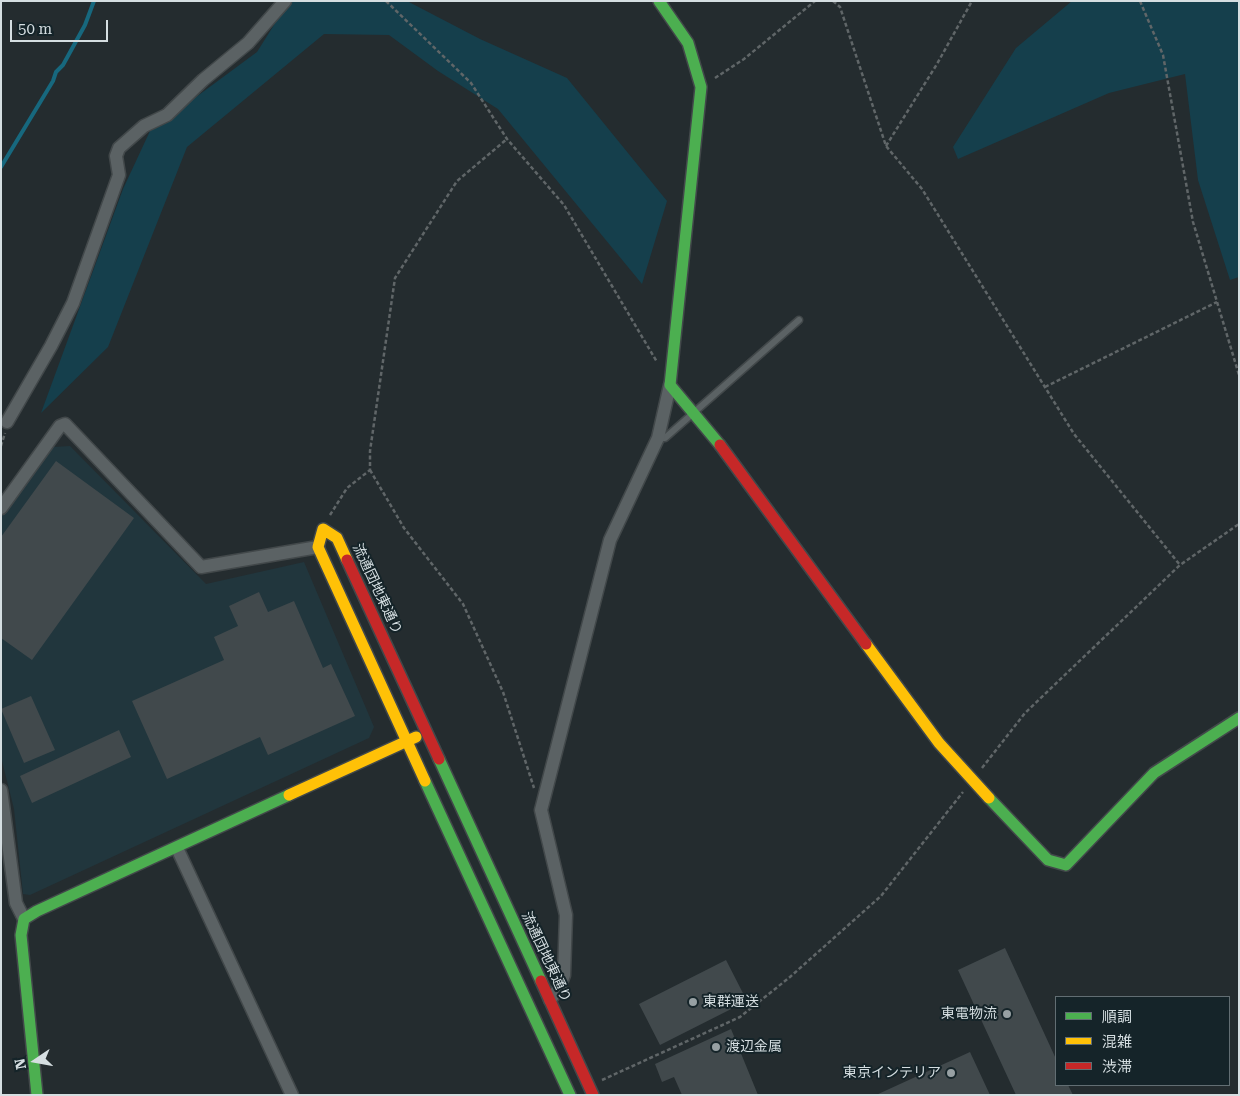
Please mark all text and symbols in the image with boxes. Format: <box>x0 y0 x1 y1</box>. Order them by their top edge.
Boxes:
scale bar <box>12 10 110 42</box>
text: 50 m <box>18 20 52 38</box>
street label: 流通団地東通り <box>349 541 405 637</box>
street label: 流通団地東通り <box>518 909 574 1005</box>
place label: 東群運送 <box>703 994 759 1010</box>
marker: 東群運送 <box>687 996 699 1008</box>
legend <box>1055 996 1230 1086</box>
place label: 東電物流 <box>941 1006 997 1022</box>
marker: 東電物流 <box>1001 1008 1013 1020</box>
text: 順調 <box>1102 1008 1132 1026</box>
text: 混雑 <box>1102 1033 1132 1051</box>
north arrow <box>10 1036 60 1086</box>
place label: 渡辺金属 <box>726 1039 782 1055</box>
marker: 渡辺金属 <box>710 1041 722 1053</box>
text: N <box>11 1057 29 1071</box>
text: 渋滞 <box>1102 1058 1132 1076</box>
place label: 東京インテリア <box>843 1065 941 1081</box>
marker: 東京インテリア <box>945 1067 957 1079</box>

